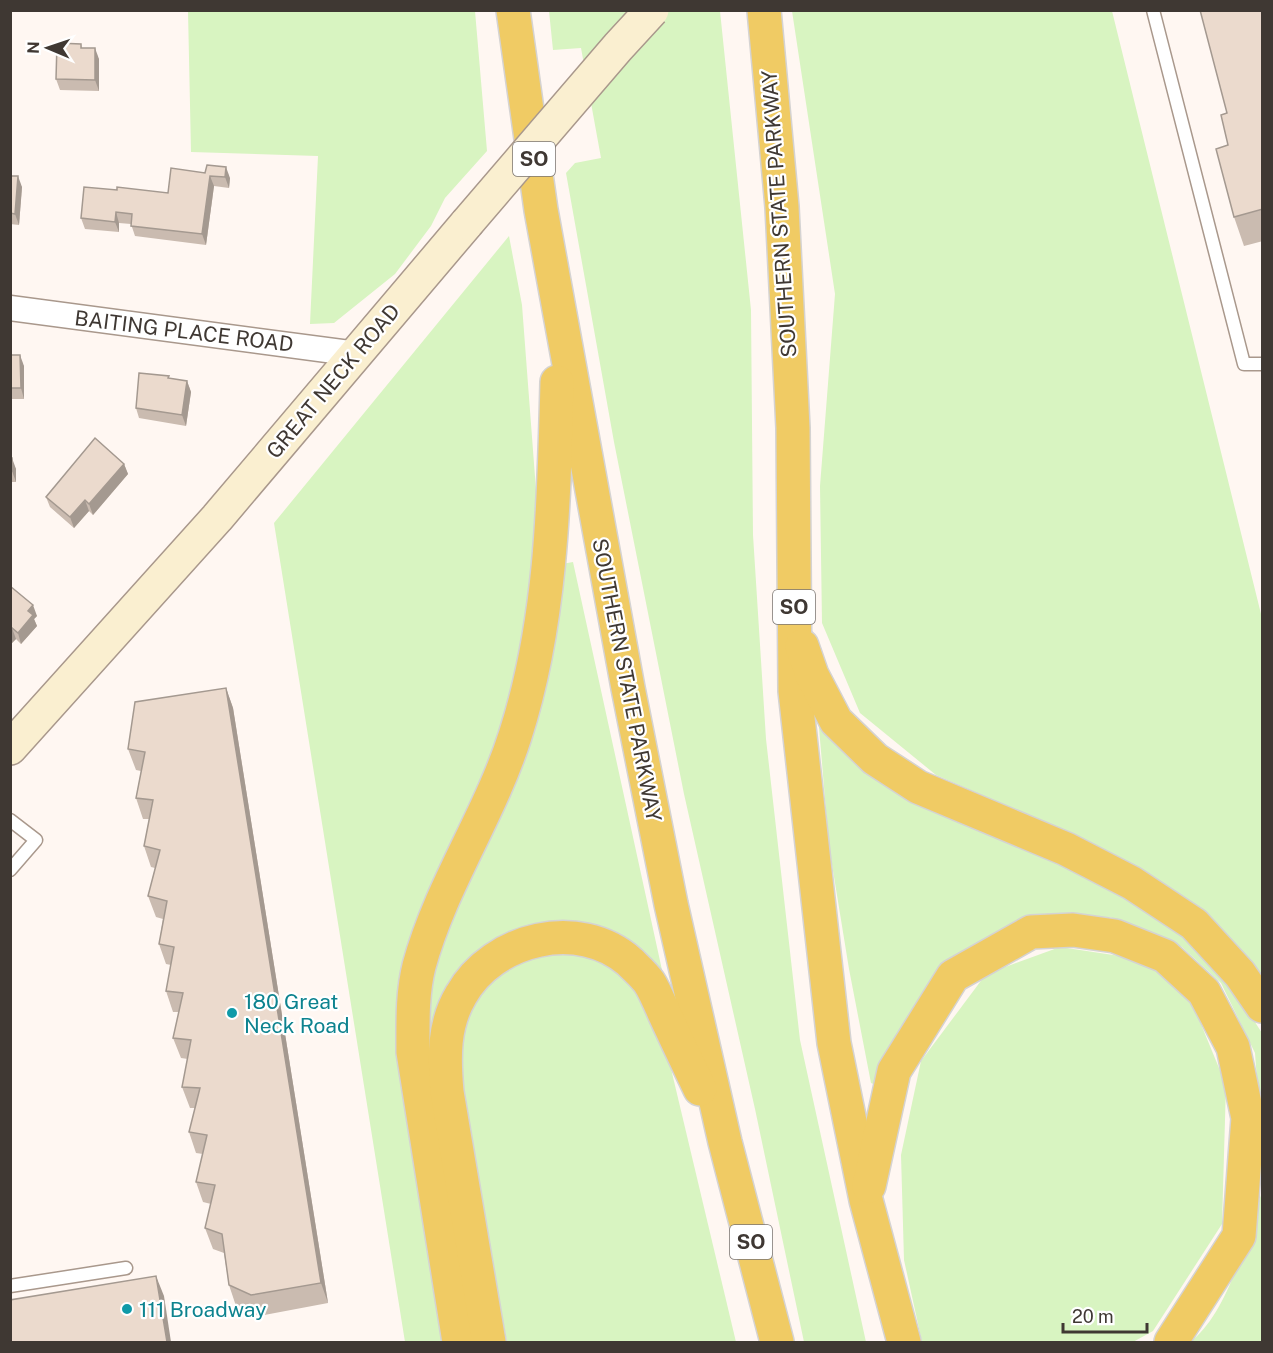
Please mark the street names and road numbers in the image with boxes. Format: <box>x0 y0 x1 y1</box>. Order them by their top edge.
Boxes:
street label: SOUTHERN STATE PARKWAY <box>756 69 802 358</box>
road number: SO <box>513 142 555 176</box>
street label: GREAT NECK ROAD <box>261 299 405 463</box>
street label: BAITING PLACE ROAD <box>73 305 295 357</box>
street label: SOUTHERN STATE PARKWAY <box>587 536 667 824</box>
road number: SO <box>773 590 815 624</box>
road number: SO <box>730 1225 772 1259</box>

